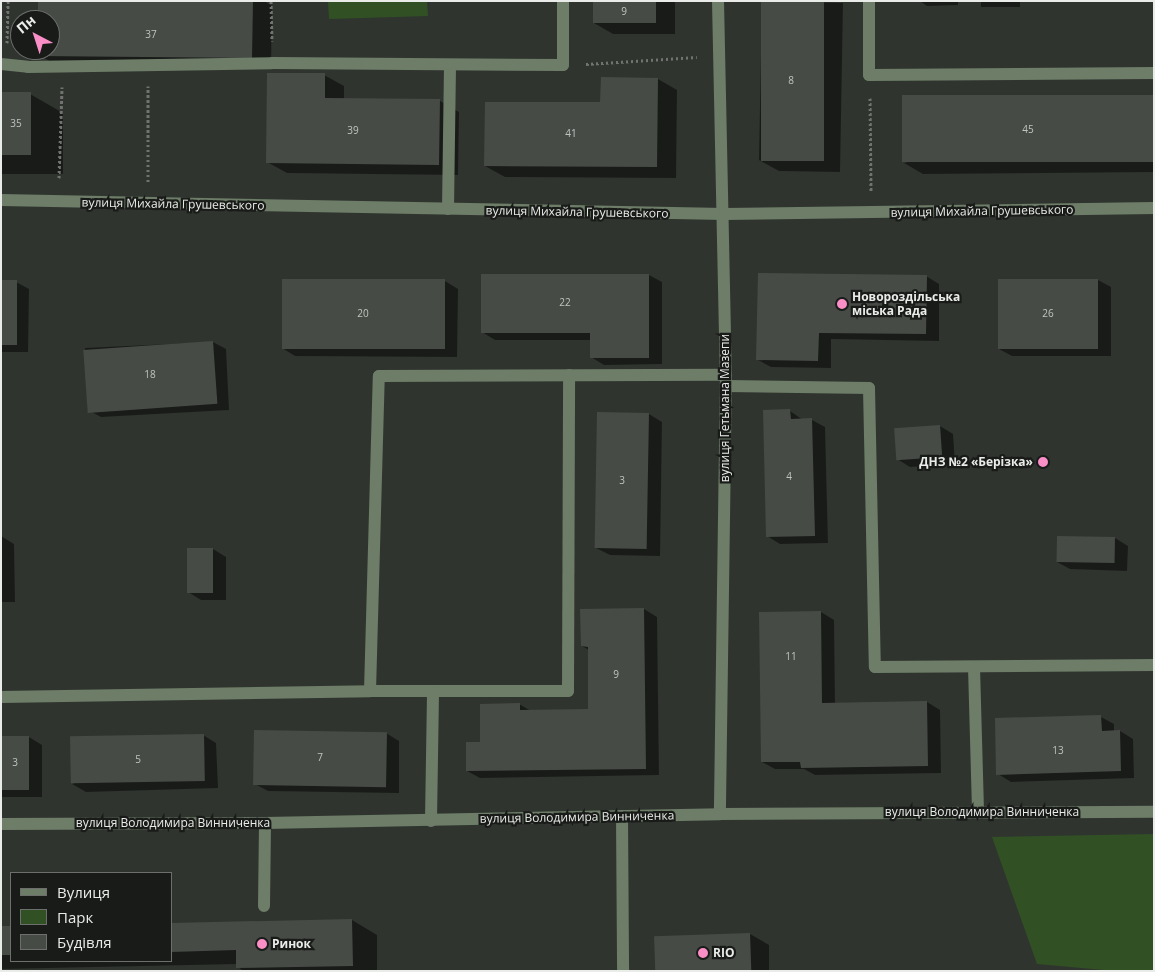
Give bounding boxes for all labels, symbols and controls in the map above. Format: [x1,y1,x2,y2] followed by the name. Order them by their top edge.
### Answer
[621,6,627,18] house number: 9
[10,10,60,60] north arrow
[12,10,39,38] text: Пн
[145,29,157,41] house number: 37
[788,75,794,87] house number: 8
[10,118,22,130] house number: 35
[1022,124,1034,136] house number: 45
[347,125,359,137] house number: 39
[565,128,577,140] house number: 41
[81,195,265,213] street label: вулиця Михайла Грушевського
[890,202,1074,220] street label: вулиця Михайла Грушевського
[485,203,669,221] street label: вулиця Михайла Грушевського
[852,290,960,318] place label: Новороздільська міська Рада
[559,297,571,309] house number: 22
[836,298,848,310] marker: Новороздільська міська Рада
[357,308,369,320] house number: 20
[1042,308,1054,320] house number: 26
[718,334,732,482] street label: вулиця Гетьмана Мазепи
[144,369,156,381] house number: 18
[919,455,1033,469] place label: ДНЗ №2 «Берізка»
[1037,456,1049,468] marker: ДНЗ №2 «Берізка»
[786,471,792,483] house number: 4
[619,475,625,487] house number: 3
[785,651,797,663] house number: 11
[613,669,619,681] house number: 9
[1052,745,1064,757] house number: 13
[317,752,323,764] house number: 7
[135,754,141,766] house number: 5
[12,757,18,769] house number: 3
[885,805,1079,819] street label: вулиця Володимира Винниченка
[480,808,674,826] street label: вулиця Володимира Винниченка
[76,816,270,830] street label: вулиця Володимира Винниченка
[10,872,172,962] legend
[57,882,110,902] text: Вулиця
[57,907,93,927] text: Парк
[57,932,112,952] text: Будівля
[272,937,311,951] place label: Ринок
[256,938,268,950] marker: Ринок
[713,946,734,960] place label: RIO
[697,947,709,959] marker: RIO

